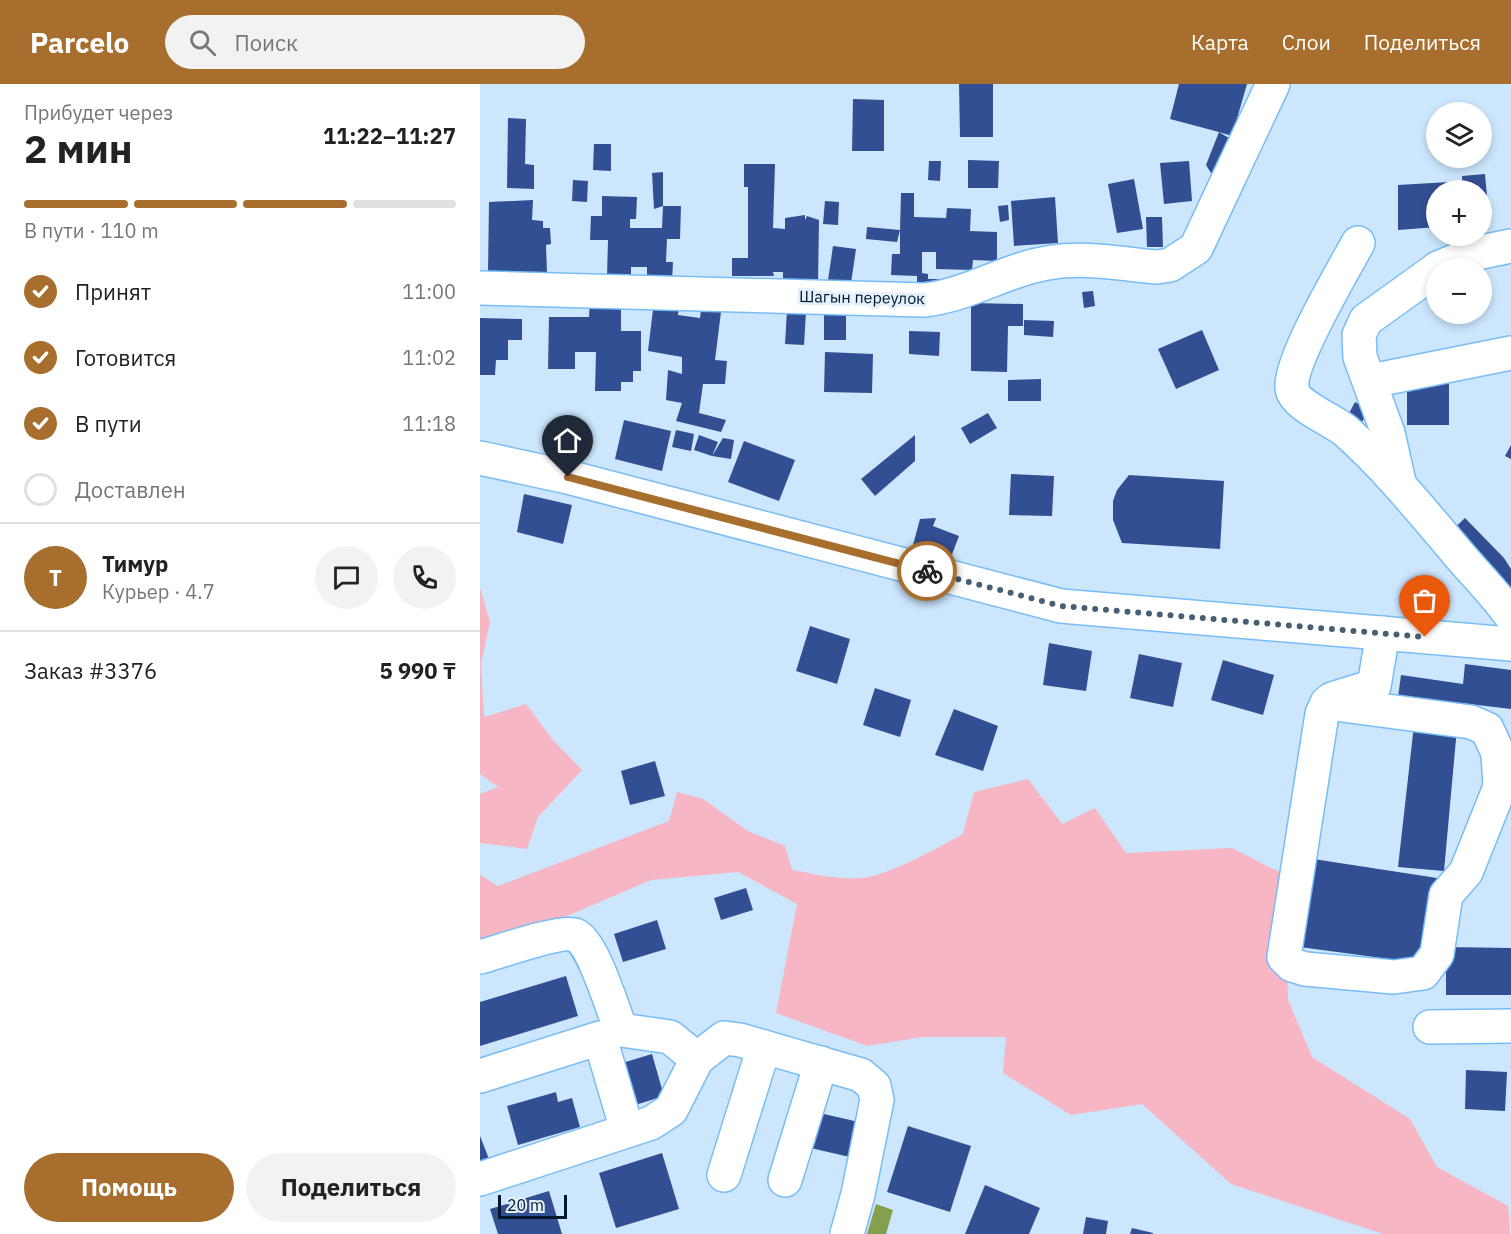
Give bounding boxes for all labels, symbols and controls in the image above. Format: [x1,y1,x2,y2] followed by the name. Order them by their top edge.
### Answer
[165,15,585,69] search box
[30,24,129,61] text: Parcelo
[186,26,219,59] icon: search
[234,28,298,57] text: Поиск
[1191,28,1249,56] text: Карта
[1282,28,1331,56] text: Слои
[1364,28,1481,56] text: Поделиться
[24,99,173,126] text: Прибудет через
[1426,102,1492,324] map controls
[1426,102,1492,168] button: layers
[323,121,456,150] text: 11:22–11:27
[24,123,133,174] text: 2 мин
[1426,180,1492,246] button: +
[24,217,159,244] text: В пути · 110 m
[1426,258,1492,324] button: −
[24,275,57,308] icon: check
[75,277,151,306] text: Принят
[402,278,456,305] text: 11:00
[799,286,925,308] street label: Шагын переулок
[24,341,57,374] icon: check
[75,343,176,372] text: Готовится
[402,344,456,371] text: 11:02
[24,407,57,440] icon: check
[75,409,142,438] text: В пути
[402,410,456,437] text: 11:18
[542,415,593,477] pin
[551,424,584,457] icon: home
[75,475,186,504] text: Доставлен
[897,541,957,601] courier
[315,546,378,609] button: chat
[393,546,456,609] button: phone
[102,549,168,578] text: Тимур
[911,555,944,588] icon: bike
[49,563,62,592] text: Т
[1399,575,1450,637] pin
[102,578,215,605] text: Курьер · 4.7
[1408,584,1441,617] icon: bag
[24,656,157,685] text: Заказ #3376
[380,656,456,685] text: 5 990 ₸
[24,1153,234,1222] button: Помощь
[246,1153,456,1222] button: Поделиться
[498,1192,567,1220] scale bar
[507,1195,544,1215] text: 20 m

